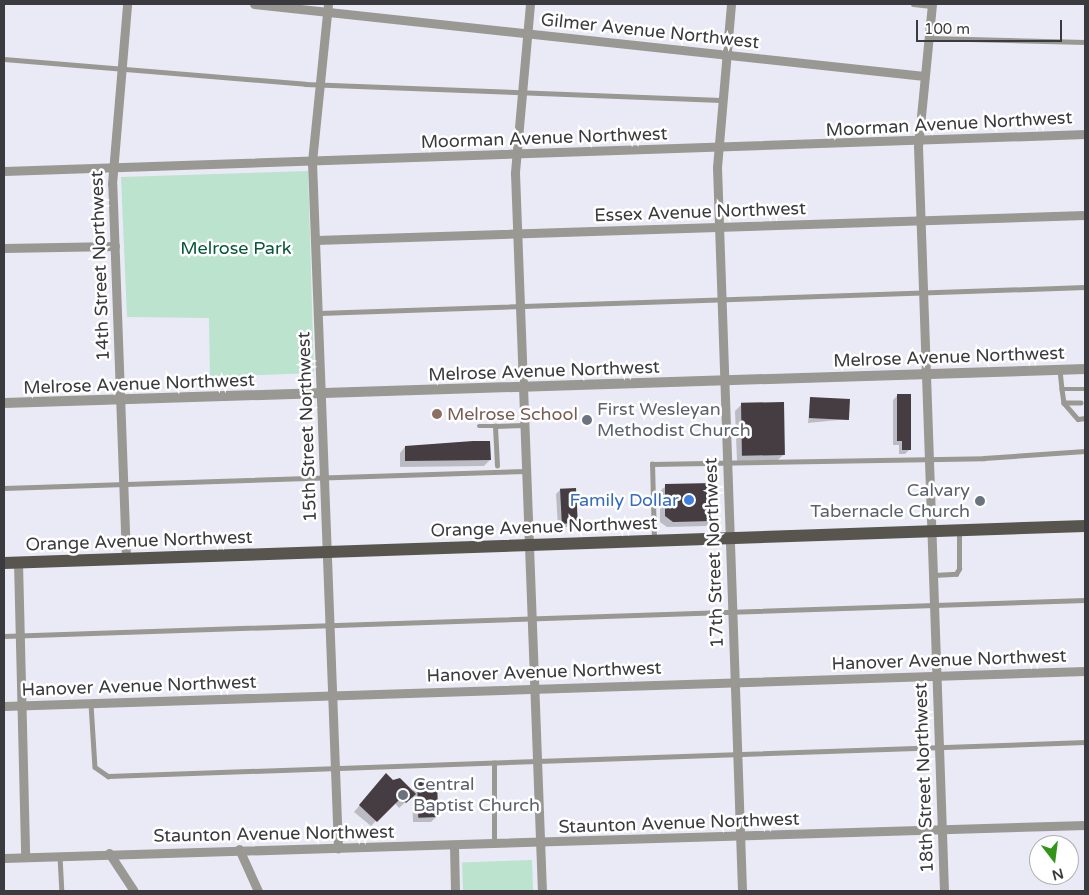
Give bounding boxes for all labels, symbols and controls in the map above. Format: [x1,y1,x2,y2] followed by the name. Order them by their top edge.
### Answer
[540,9,760,53] street label: Gilmer Avenue Northwest
[919,10,1065,42] scale bar
[924,20,970,38] text: 100 m
[825,107,1073,141] street label: Moorman Avenue Northwest
[420,123,668,153] street label: Moorman Avenue Northwest
[86,170,114,362] street label: 14th Street Northwest
[594,198,806,226] street label: Essex Avenue Northwest
[180,237,292,259] park label: Melrose Park
[293,331,321,523] street label: 15th Street Northwest
[833,342,1065,372] street label: Melrose Avenue Northwest
[428,356,660,386] street label: Melrose Avenue Northwest
[23,369,255,399] street label: Melrose Avenue Northwest
[597,399,751,442] place label: First Wesleyan Methodist Church
[447,403,578,425] place label: Melrose School
[431,408,443,420] marker: Melrose School
[581,414,593,426] marker: First Wesleyan Methodist Church
[700,457,728,649] street label: 17th Street Northwest
[810,480,970,522] place label: Calvary Tabernacle Church
[569,489,679,511] place label: Family Dollar
[683,494,695,506] marker: Family Dollar
[974,495,986,507] marker: Calvary Tabernacle Church
[430,512,658,542] street label: Orange Avenue Northwest
[25,526,253,556] street label: Orange Avenue Northwest
[831,645,1067,675] street label: Hanover Avenue Northwest
[426,657,662,687] street label: Hanover Avenue Northwest
[21,671,257,701] street label: Hanover Avenue Northwest
[910,682,938,874] street label: 18th Street Northwest
[413,774,540,816] place label: Central Baptist Church
[397,789,409,801] marker: Central Baptist Church
[558,808,800,838] street label: Staunton Avenue Northwest
[153,821,395,847] street label: Staunton Avenue Northwest
[1029,835,1079,885] north arrow
[1050,864,1065,884] text: N

